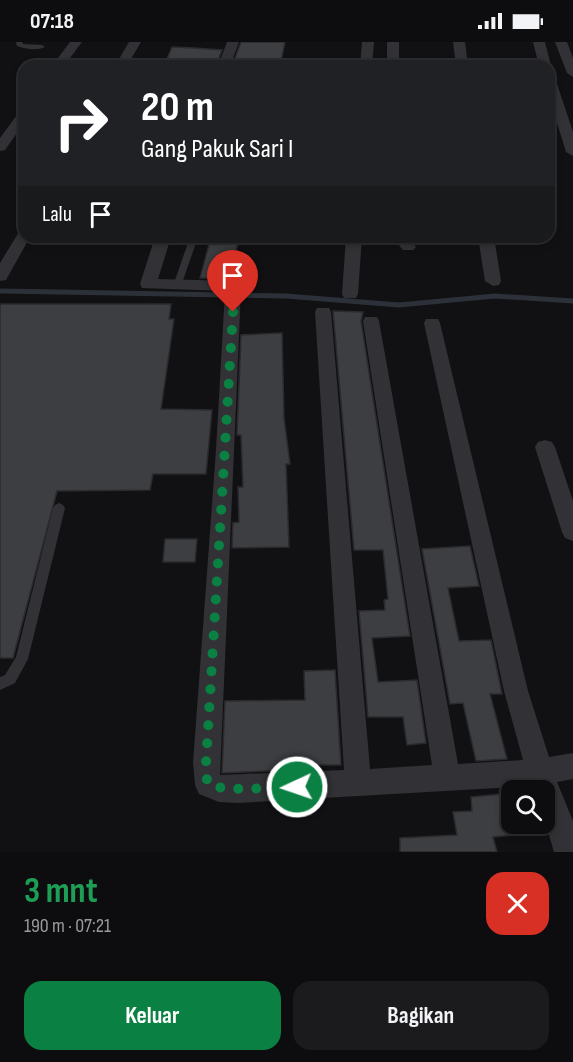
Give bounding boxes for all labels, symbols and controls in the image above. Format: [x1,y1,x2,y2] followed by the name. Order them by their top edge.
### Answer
[30,8,74,35] text: 07:18
[141,82,214,133] text: 20 m
[42,84,120,162] icon: right
[141,133,293,165] text: Gang Pakuk Sari I
[84,198,117,231] icon: arrive
[42,201,72,228] text: Lalu
[207,250,258,312] pin
[216,259,249,292] icon: arrive
[265,755,329,819] position arrow
[501,780,555,834] map controls
[501,780,555,834] button: search
[24,870,98,913] text: 3 mnt
[486,872,549,935] button: close
[24,914,111,938] text: 190 m · 07:21
[24,981,281,1050] button: Keluar
[293,981,549,1050] button: Bagikan

